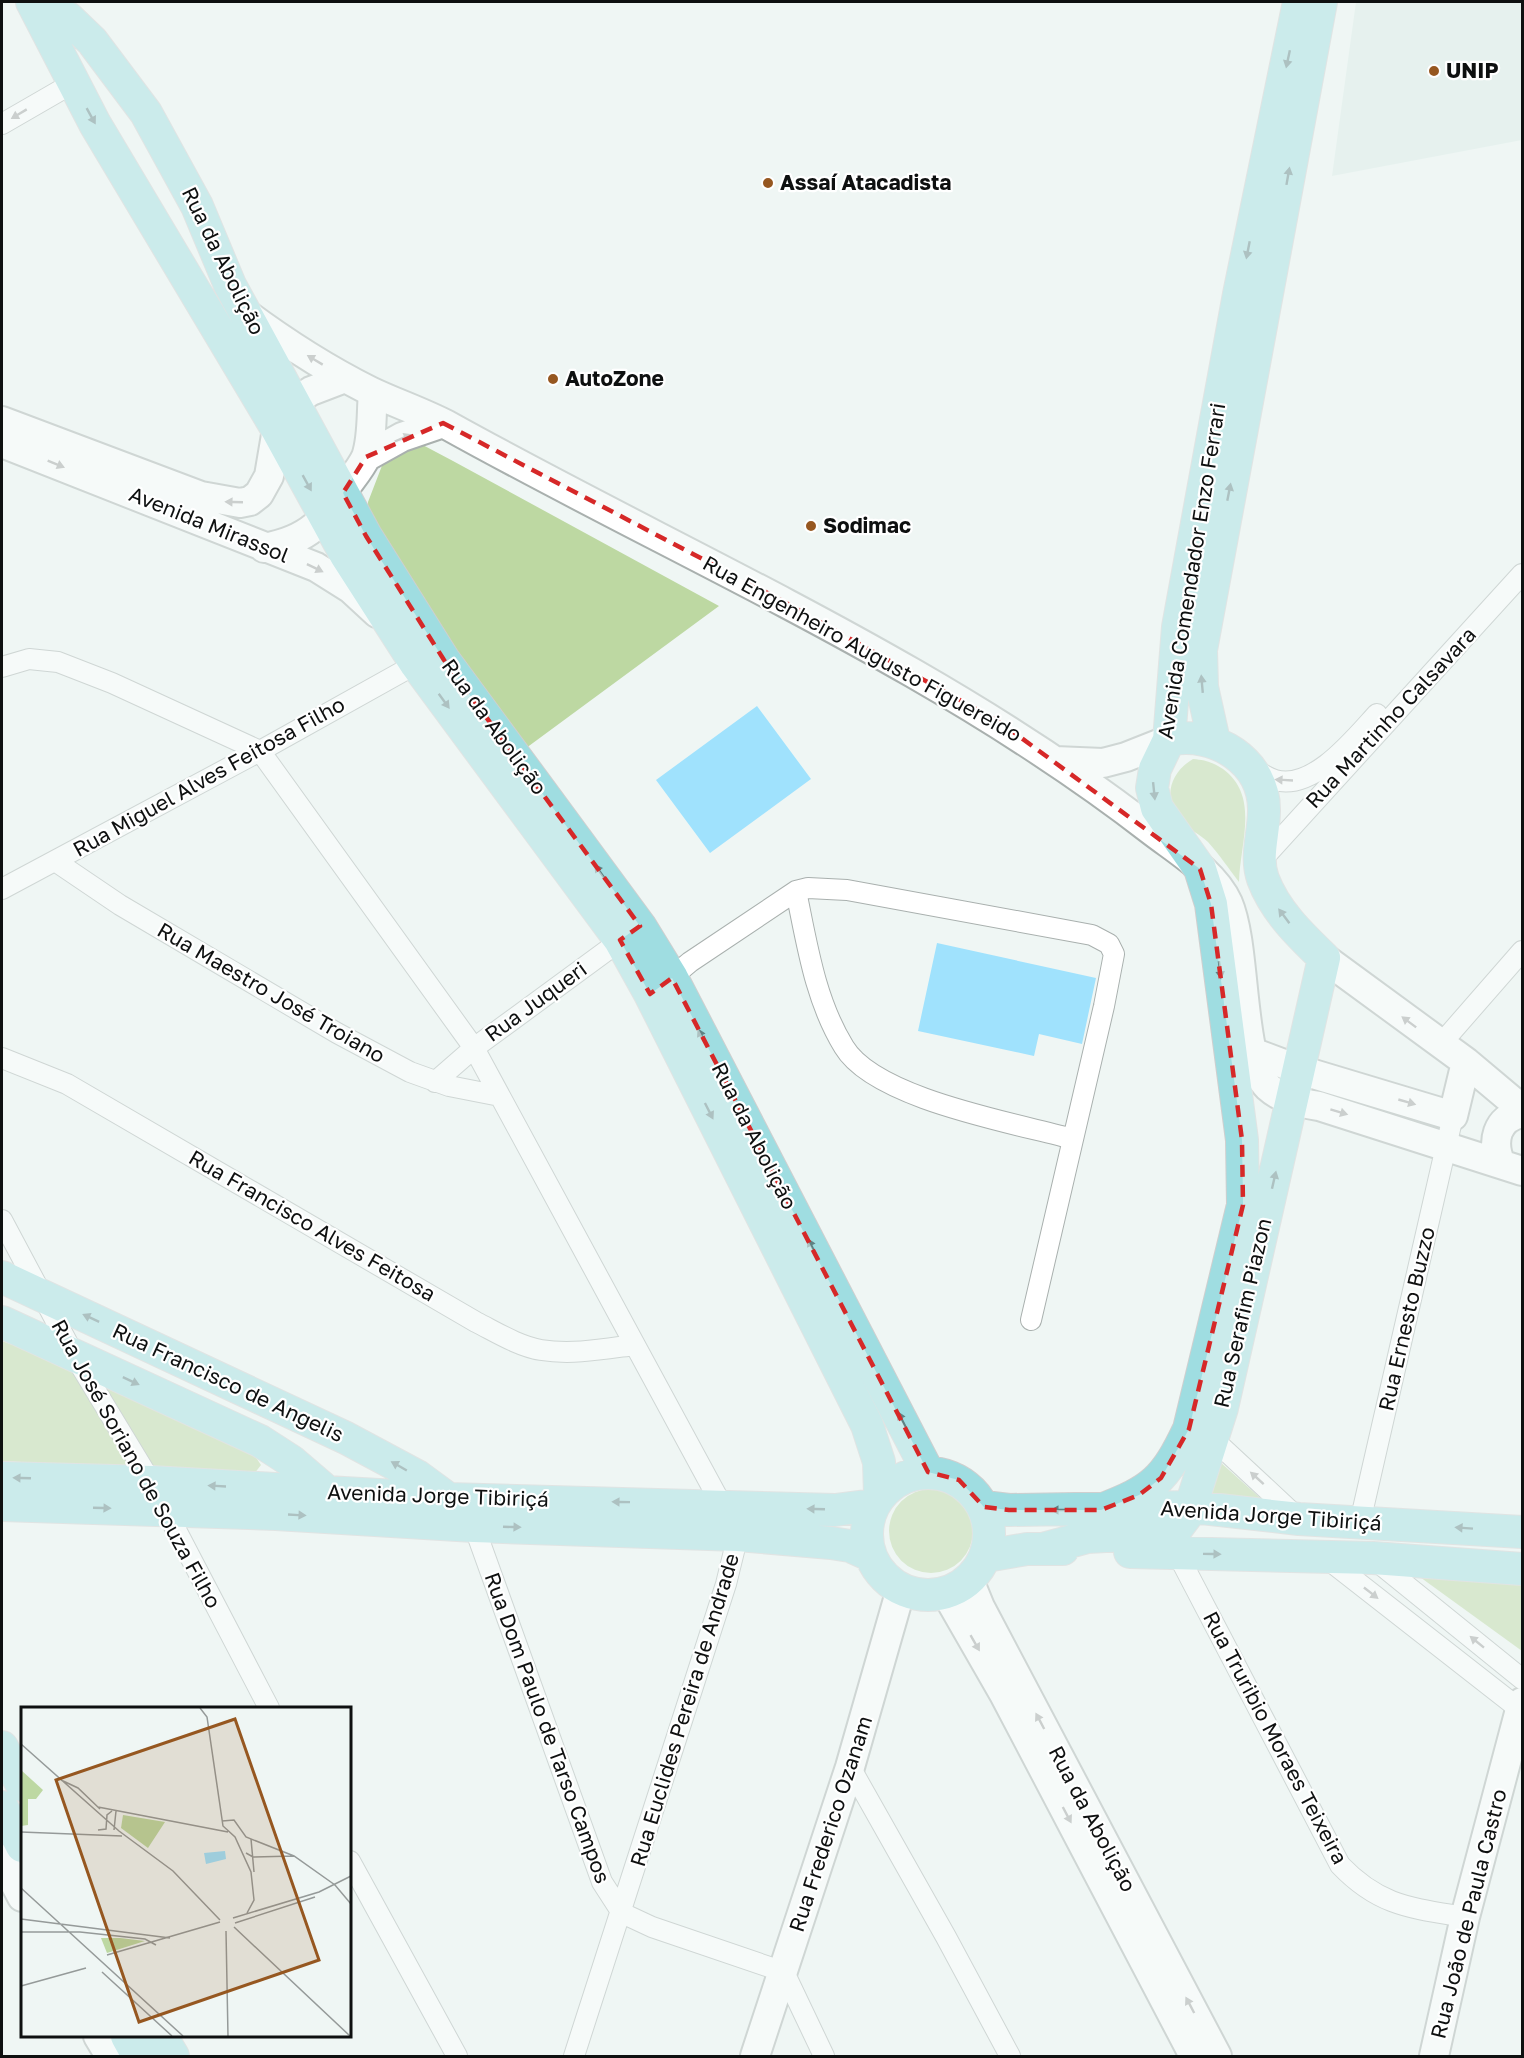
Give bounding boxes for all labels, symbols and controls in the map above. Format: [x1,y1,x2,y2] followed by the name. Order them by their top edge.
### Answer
[1282,50,1292,68] one-way arrow
[1446,57,1499,83] place label: UNIP
[1427,64,1441,78] marker: UNIP
[11,108,27,119] one-way arrow
[86,108,96,125] one-way arrow
[1284,166,1293,185] one-way arrow
[780,169,952,195] place label: Assaí Atacadista
[761,176,775,190] marker: Assaí Atacadista
[177,182,271,339] street label: Rua da Abolição
[1243,241,1252,260] one-way arrow
[307,355,323,366] one-way arrow
[565,365,664,391] place label: AutoZone
[546,372,560,386] marker: AutoZone
[1152,401,1230,741] street label: Avenida Comendador Enzo Ferrari
[395,433,412,442] one-way arrow
[47,460,65,470] one-way arrow
[302,475,312,492] one-way arrow
[126,480,293,568] street label: Avenida Mirassol
[1225,482,1234,501] one-way arrow
[225,497,244,506] one-way arrow
[823,512,911,538] place label: Sodimac
[804,519,818,533] marker: Sodimac
[699,549,1026,747] street label: Rua Engenheiro Augusto Figuereido
[306,562,324,572] one-way arrow
[1300,621,1481,813] street label: Rua Martinho Calsavara
[437,653,553,799] street label: Rua da Abolição
[1197,674,1207,693] one-way arrow
[68,690,349,862] street label: Rua Miguel Alves Feitosa Filho
[438,693,450,709] one-way arrow
[1275,776,1294,785] one-way arrow
[1149,782,1159,801] one-way arrow
[594,864,606,879] one-way arrow
[1278,908,1290,924] one-way arrow
[153,916,390,1068] street label: Rua Maestro José Troiano
[479,956,591,1047] street label: Rua Juqueri
[1215,960,1224,979] one-way arrow
[1402,1017,1417,1029] one-way arrow
[698,1028,707,1045] one-way arrow
[707,1058,803,1213] street label: Rua da Abolição
[1398,1098,1416,1107] one-way arrow
[704,1102,714,1119] one-way arrow
[1330,1108,1348,1117] one-way arrow
[185,1144,440,1306] street label: Rua Francisco Alves Feitosa
[1270,1170,1279,1189] one-way arrow
[1208,1215,1276,1410] street label: Rua Serafim Piazon
[1372,1224,1440,1413] street label: Rua Ernesto Buzzo
[807,1238,817,1255] one-way arrow
[83,1314,100,1323] one-way arrow
[46,1315,227,1612] street label: Rua José Soriano de Souza Filho
[109,1317,348,1447] street label: Rua Francisco de Angelis
[122,1377,139,1386] one-way arrow
[897,1411,907,1428] one-way arrow
[391,1461,408,1471] one-way arrow
[1250,1471,1265,1485] one-way arrow
[12,1474,31,1483] one-way arrow
[327,1478,549,1512] street label: Avenida Jorge Tibiriçá
[207,1481,226,1490] one-way arrow
[1160,1494,1383,1536] street label: Avenida Jorge Tibiriçá
[612,1498,631,1507] one-way arrow
[92,1503,111,1513] one-way arrow
[807,1505,826,1514] one-way arrow
[1051,1505,1070,1515] one-way arrow
[287,1511,306,1520] one-way arrow
[503,1522,522,1532] one-way arrow
[1455,1524,1474,1533] one-way arrow
[624,1550,744,1870] street label: Rua Euclides Pereira de Andrade
[1202,1550,1221,1559] one-way arrow
[479,1569,616,1887] street label: Rua Dom Paulo de Tarso Campos
[1363,1586,1379,1599] one-way arrow
[1198,1607,1354,1868] street label: Rua Truribio Moraes Teixeira
[970,1635,980,1652] one-way arrow
[1469,1635,1485,1648] one-way arrow
[21,1707,351,2037] inset map
[783,1712,877,1935] street label: Rua Frederico Ozanam
[1035,1712,1045,1729] one-way arrow
[1043,1741,1142,1896] street label: Rua da Abolição
[1424,1786,1512,2041] street label: Rua João de Paula Castro
[1062,1807,1072,1824] one-way arrow
[1185,1996,1195,2013] one-way arrow

